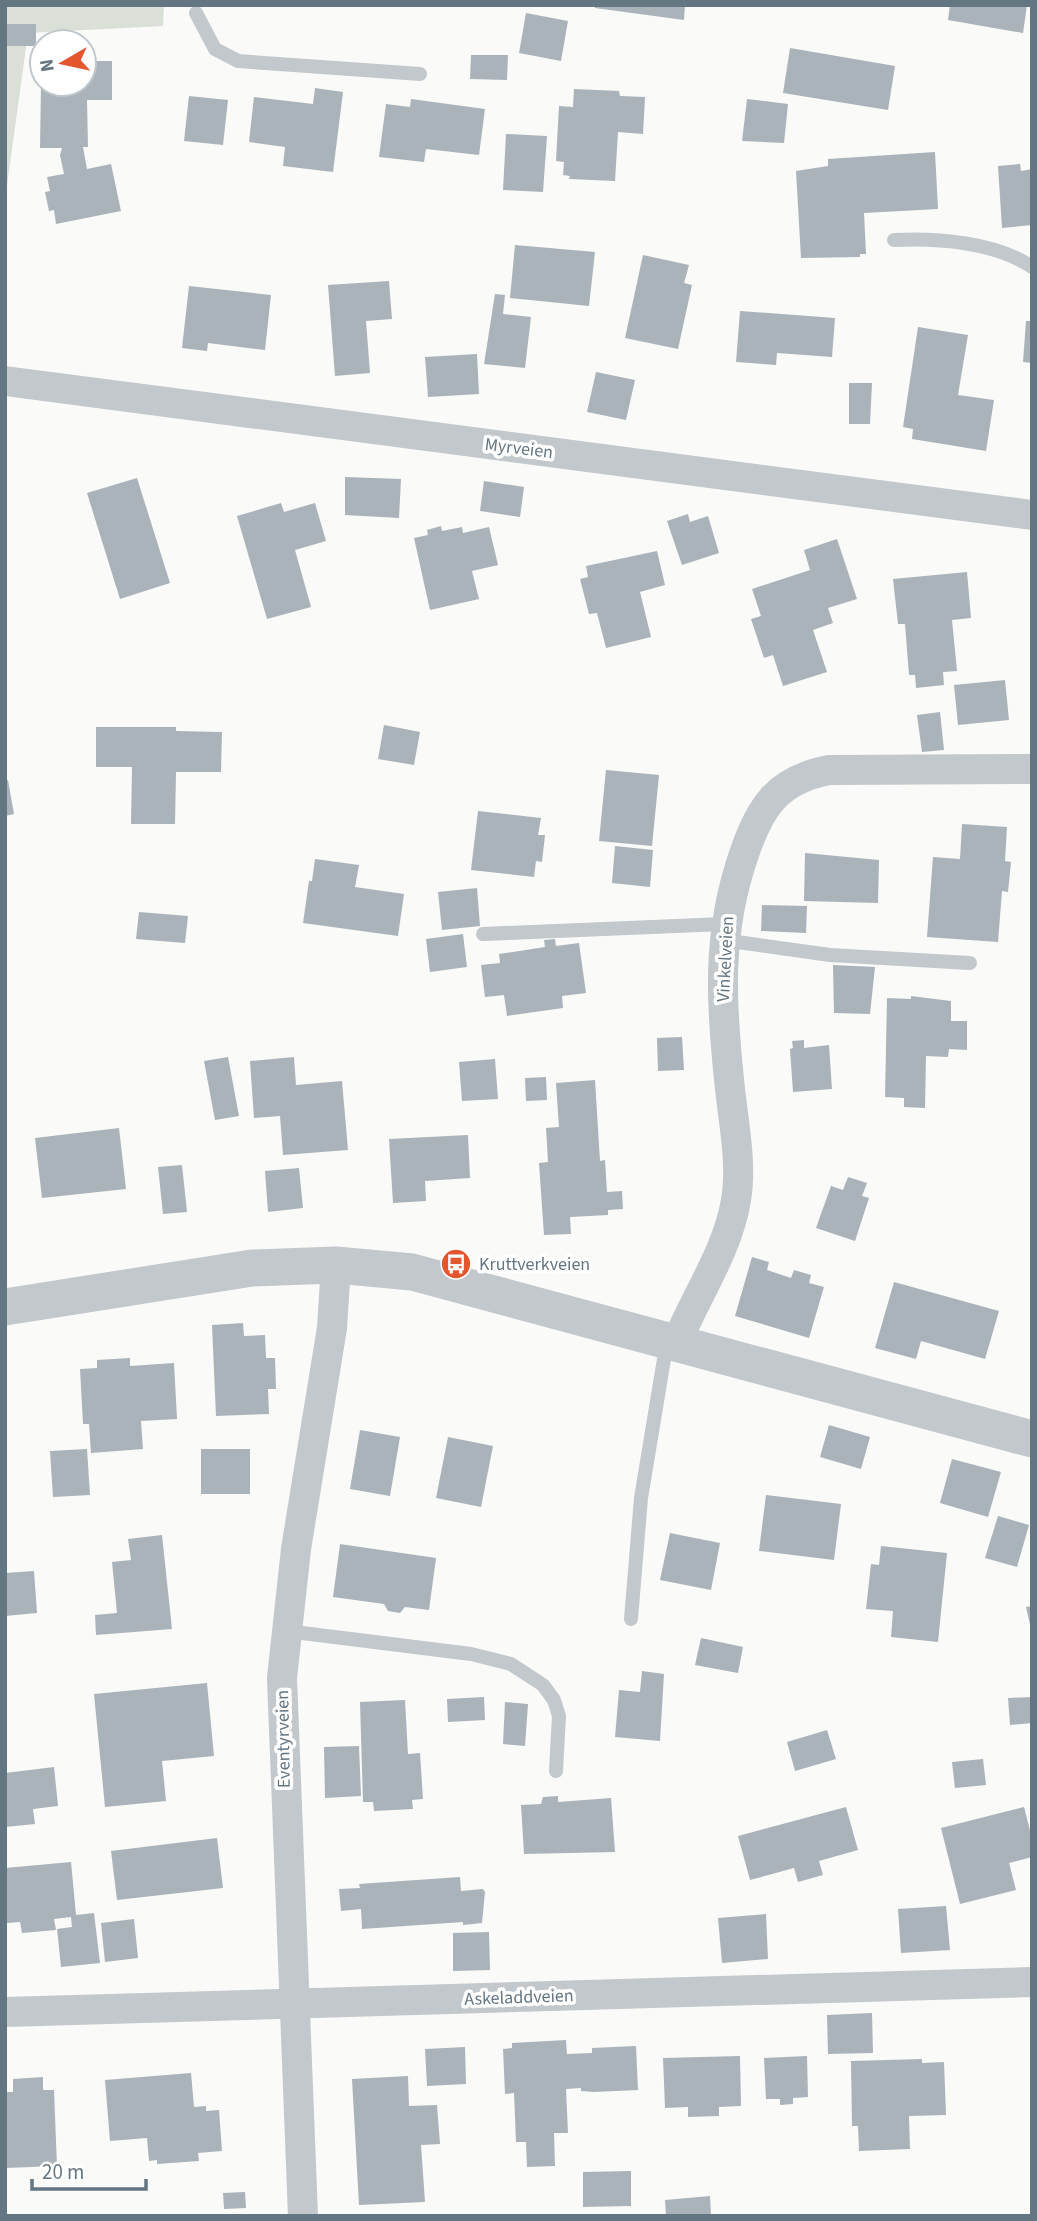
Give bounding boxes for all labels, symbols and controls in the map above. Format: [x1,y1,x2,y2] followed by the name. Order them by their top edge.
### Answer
[28,28,98,98] north arrow
[33,57,62,74] text: N
[483,432,555,465] street label: Myrveien
[711,915,740,1003] street label: Vinkelveien
[439,1247,473,1281] bus stop icon: Kruttverkveien
[479,1252,590,1277] place label: Kruttverkveien
[270,1690,297,1788] street label: Eventyrveien
[464,1983,574,2012] street label: Askeladdveien
[32,2148,145,2192] scale bar
[42,2157,84,2187] text: 20 m

